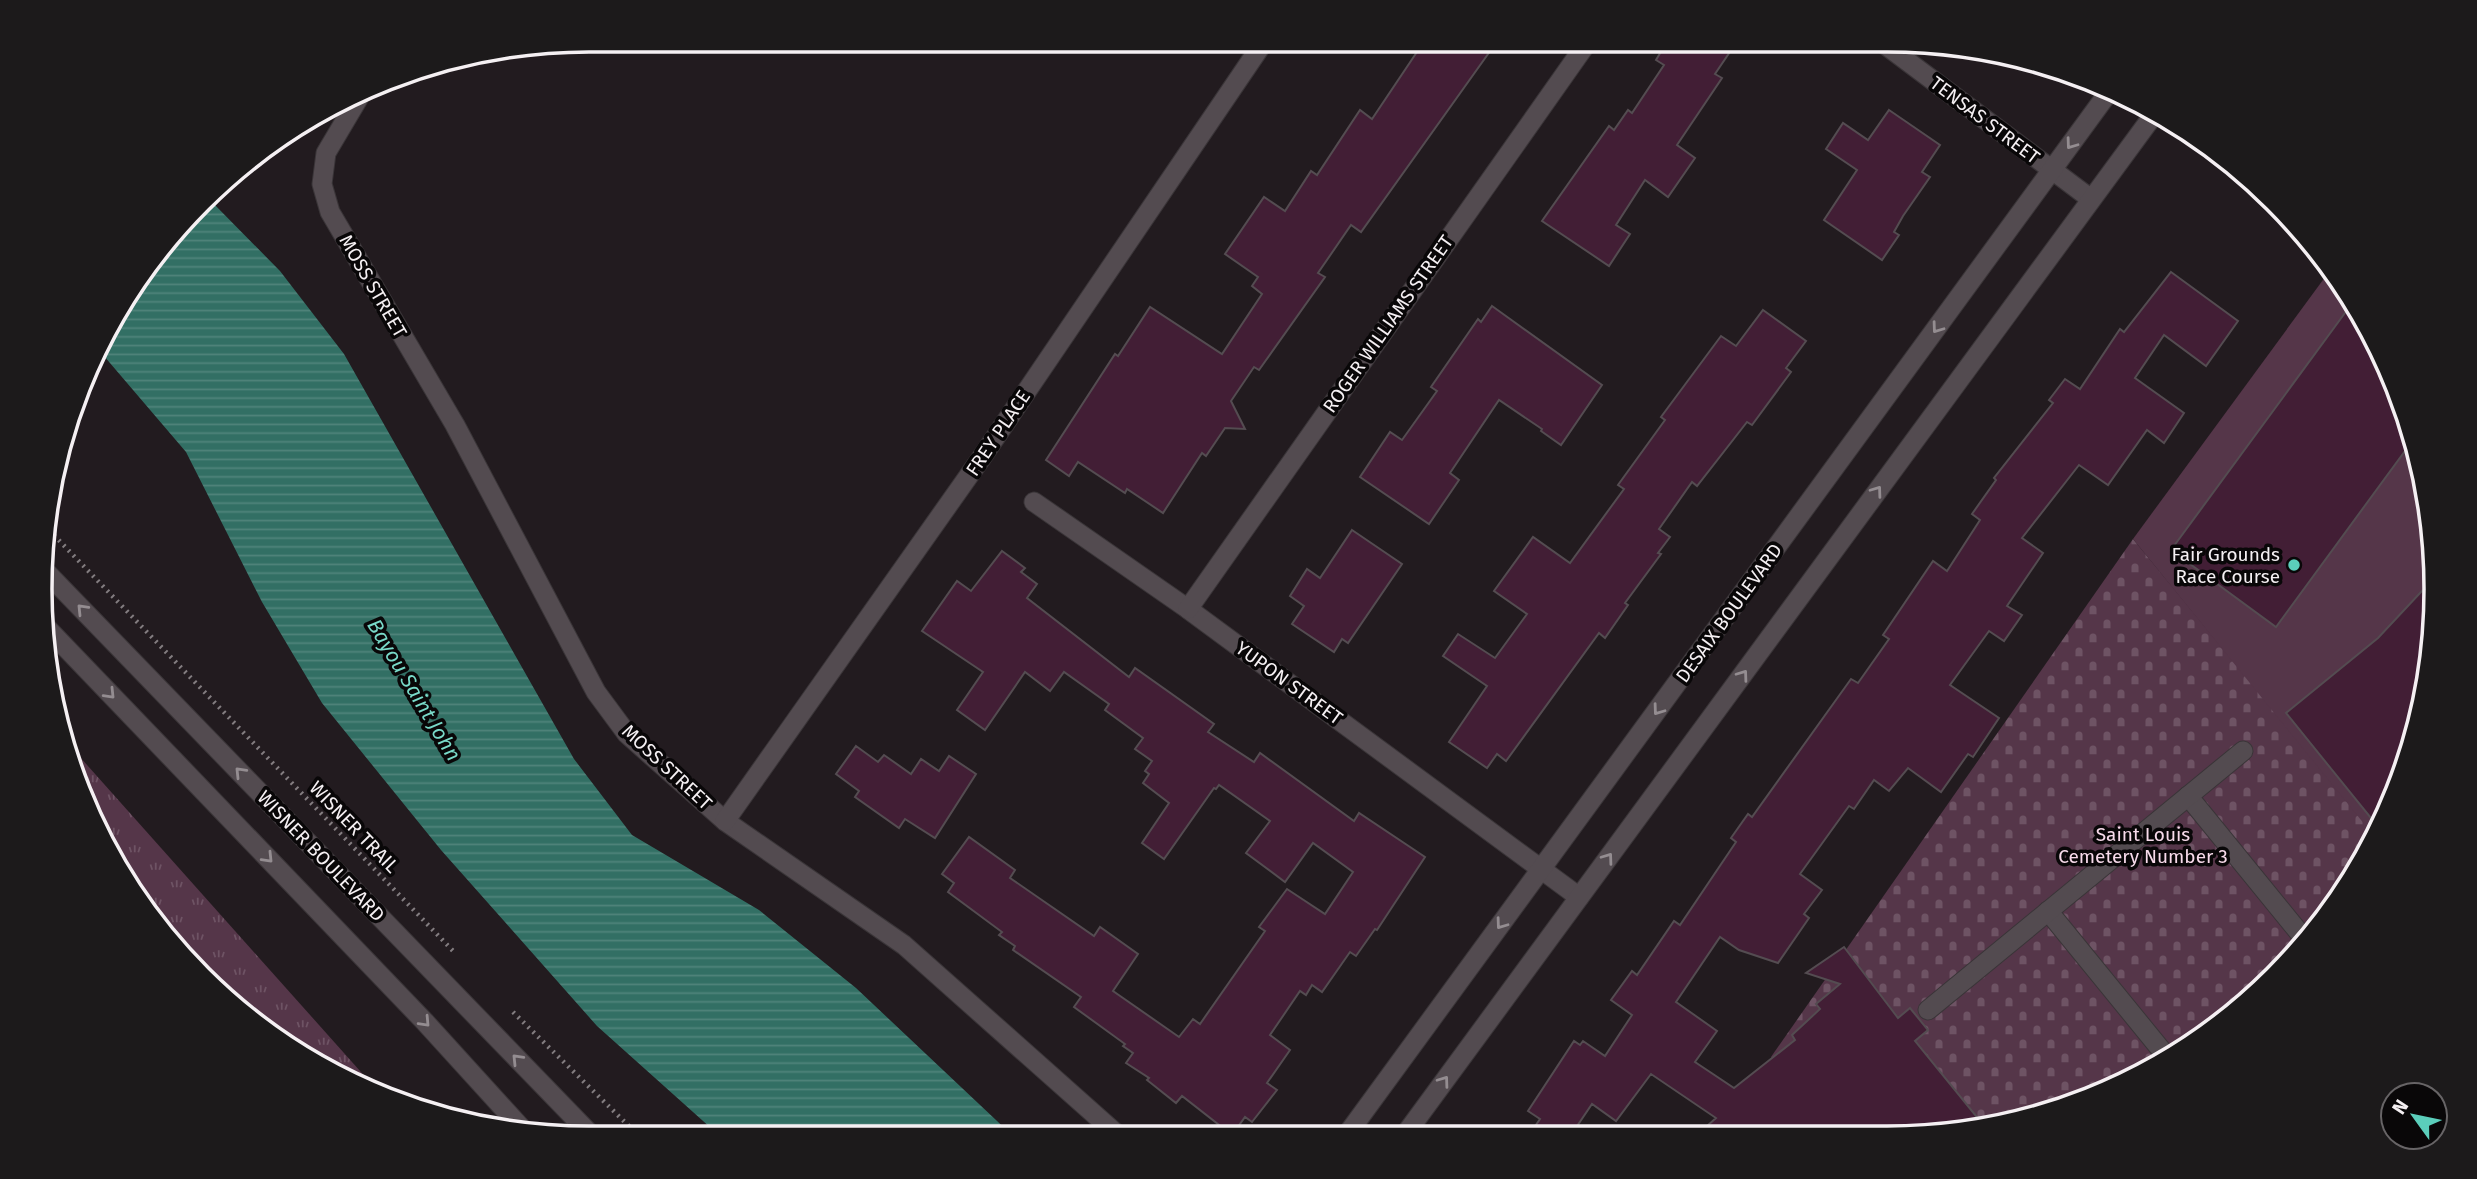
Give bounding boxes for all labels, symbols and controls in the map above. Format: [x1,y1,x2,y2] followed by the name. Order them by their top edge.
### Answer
[1926,71,2044,169] street label: TENSAS STREET
[2066,136,2079,149] one-way arrow
[334,231,412,342] street label: MOSS STREET
[1318,231,1458,417] street label: ROGER WILLIAMS STREET
[1932,320,1945,333] one-way arrow
[961,386,1035,480] street label: FREY PLACE
[1869,487,1882,499] one-way arrow
[1671,539,1787,687] street label: DESAIX BOULEVARD
[2171,543,2280,588] place label: Fair Grounds Race Course
[2286,557,2302,573] marker: Fair Grounds Race Course
[77,604,90,617] one-way arrow
[361,614,467,766] water label: Bayou Saint John
[1231,636,1347,730] street label: YUPON STREET
[1735,670,1747,683] one-way arrow
[102,686,115,699] one-way arrow
[1654,702,1666,714] one-way arrow
[617,719,717,815] street label: MOSS STREET
[235,767,248,780] one-way arrow
[305,776,404,878] street label: WISNER TRAIL
[253,786,389,926] street label: WISNER BOULEVARD
[2058,823,2228,868] park label: Saint Louis Cemetery Number 3
[259,850,272,863] one-way arrow
[1600,853,1612,866] one-way arrow
[1497,916,1509,929] one-way arrow
[417,1014,430,1027] one-way arrow
[513,1054,526,1067] one-way arrow
[1436,1076,1449,1089] one-way arrow
[2379,1081,2449,1151] north arrow
[2387,1095,2413,1119] text: N

